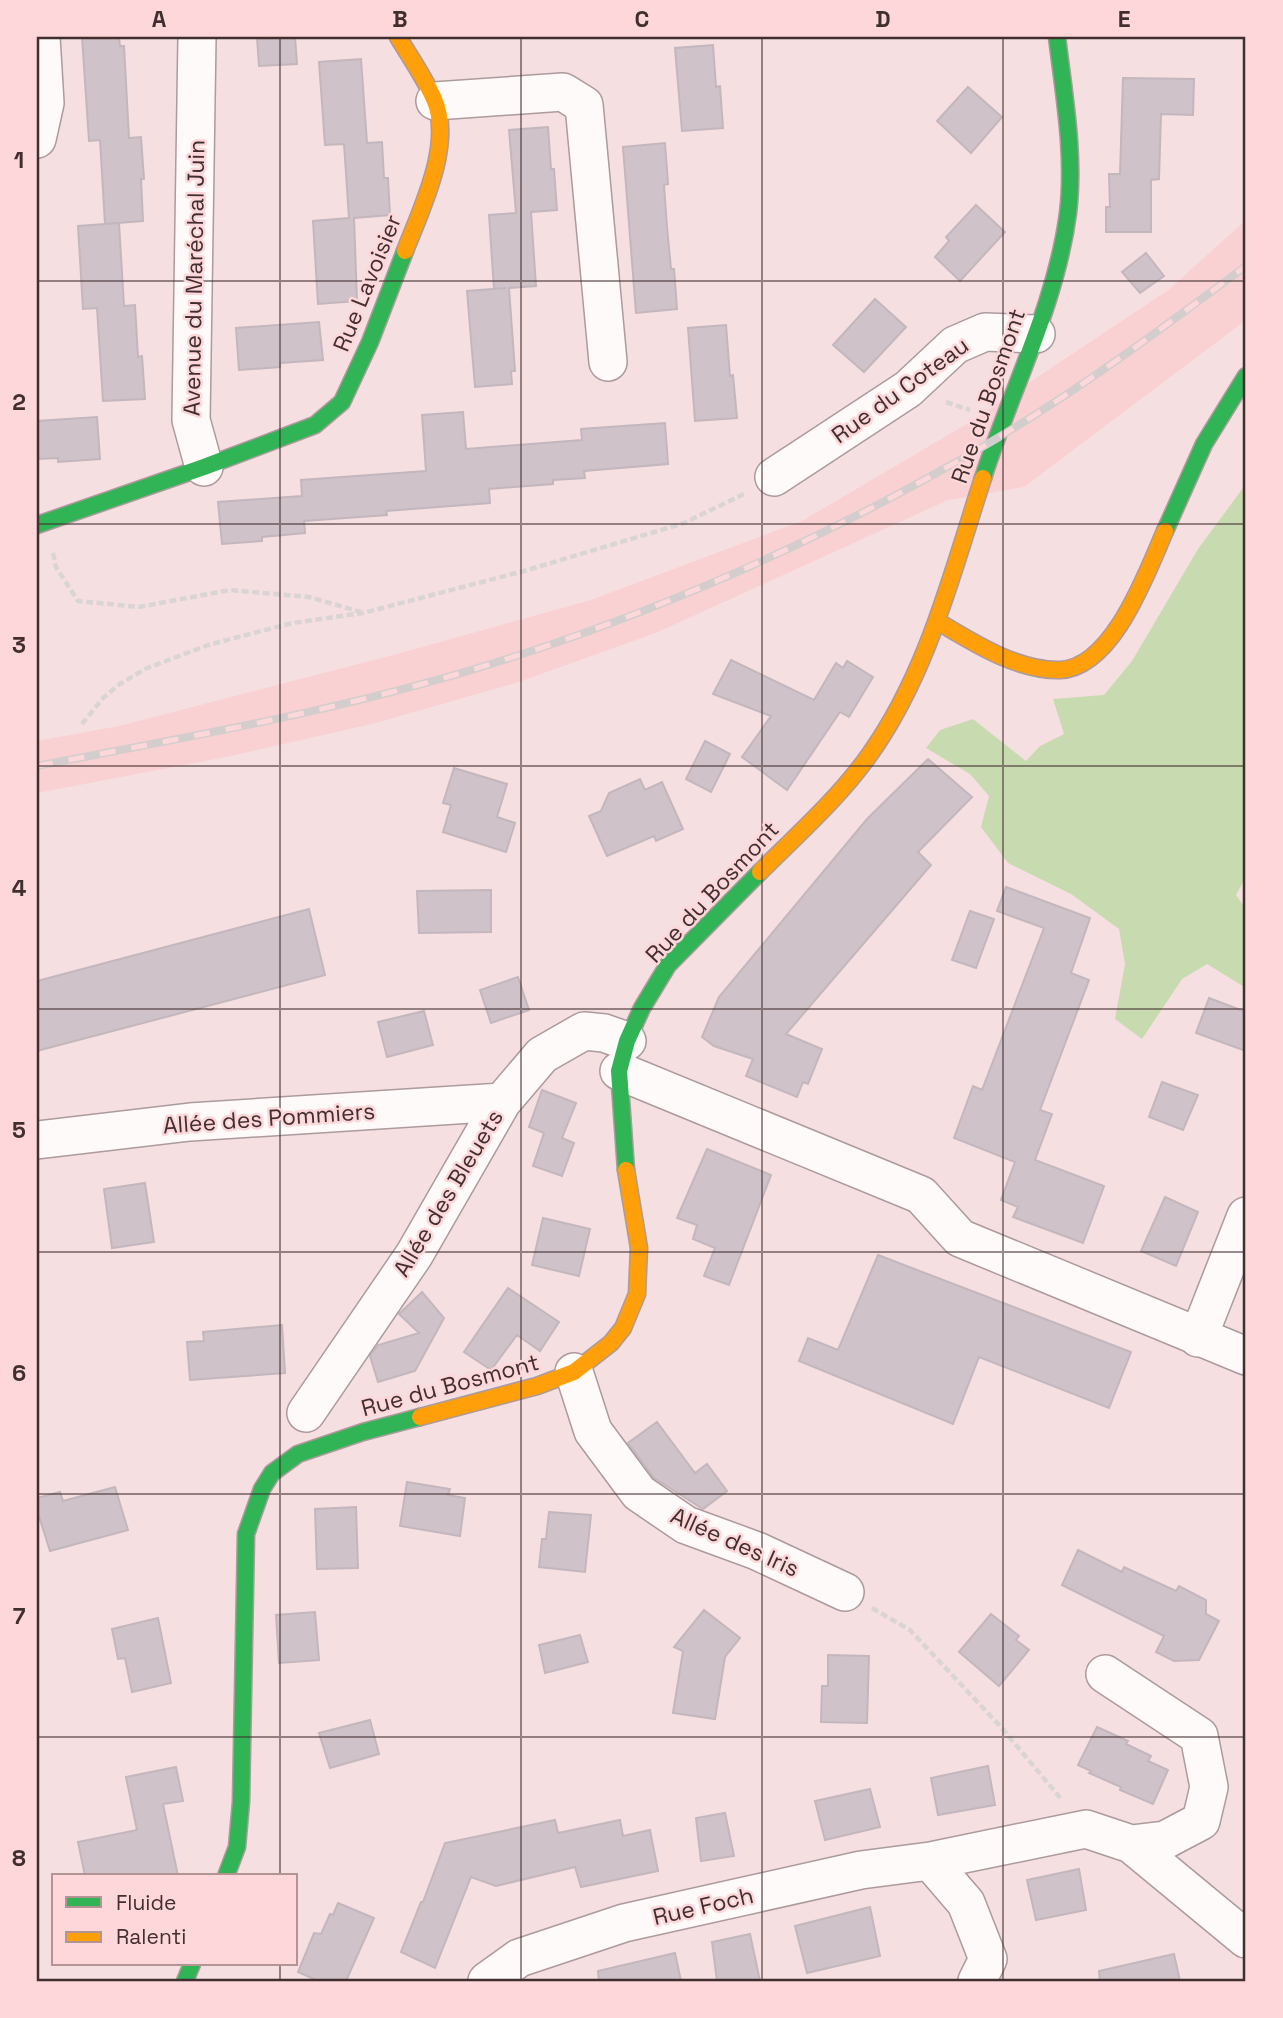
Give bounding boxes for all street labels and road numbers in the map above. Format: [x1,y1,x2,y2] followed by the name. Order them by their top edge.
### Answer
[177,140,211,416] street label: Avenue du Maréchal Juin
[326,210,408,356] street label: Rue Lavoisier
[944,305,1032,487] street label: Rue du Bosmont
[826,330,974,450] street label: Rue du Coteau
[639,815,785,969] street label: Rue du Bosmont
[162,1096,376,1140] street label: Allée des Pommiers
[386,1104,510,1282] street label: Allée des Bleuets
[358,1347,542,1423] street label: Rue du Bosmont
[666,1500,804,1584] street label: Allée des Iris
[650,1880,756,1932] street label: Rue Foch

